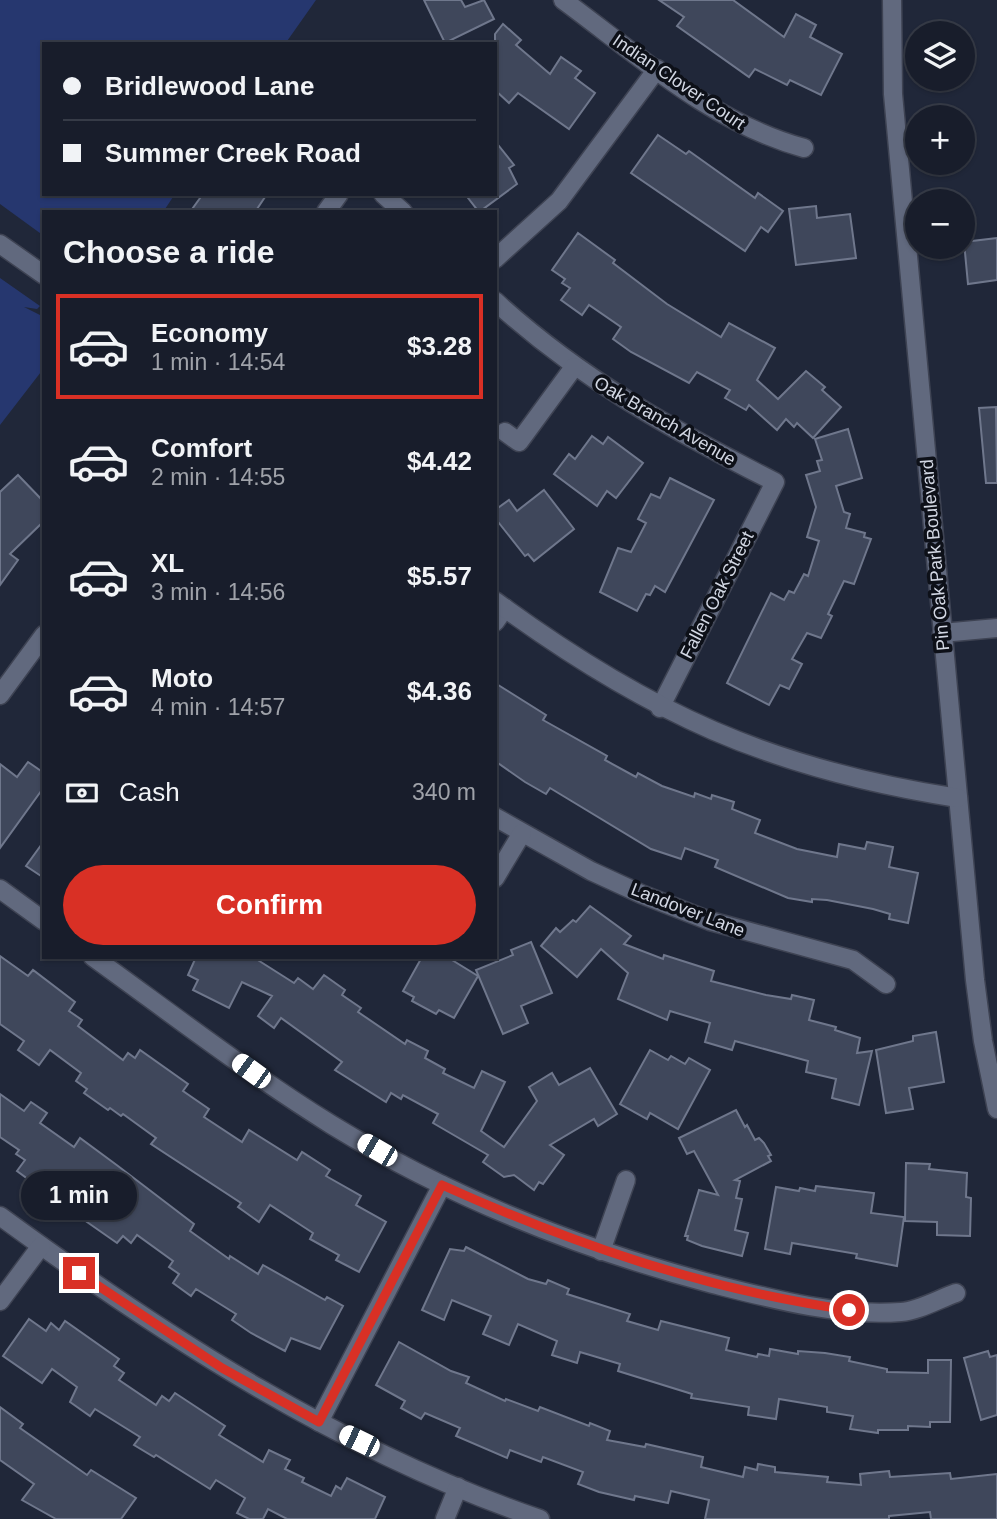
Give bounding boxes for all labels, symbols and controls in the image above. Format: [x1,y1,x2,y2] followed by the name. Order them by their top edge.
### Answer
[905,21,975,259] map controls
[905,21,975,91] button: layers
[609,30,749,134] street label: Indian Clover Court
[105,71,314,101] text: Bridlewood Lane
[905,105,975,175] button: +
[105,138,361,168] text: Summer Creek Road
[905,189,975,259] button: −
[63,234,275,270] text: Choose a ride
[67,315,130,378] icon: car
[151,318,268,348] text: Economy
[407,331,472,361] text: $3.28
[151,349,285,375] text: 1 min · 14:54
[591,372,739,470] street label: Oak Branch Avenue
[67,430,130,493] icon: car
[151,433,252,463] text: Comfort
[407,446,472,476] text: $4.42
[917,458,953,652] street label: Pin Oak Park Boulevard
[151,464,285,490] text: 2 min · 14:55
[676,528,758,662] street label: Fallen Oak Street
[67,545,130,608] icon: car
[151,548,184,578] text: XL
[407,561,472,591] text: $5.57
[151,579,285,605] text: 3 min · 14:56
[67,660,130,723] icon: car
[151,663,213,693] text: Moto
[407,676,472,706] text: $4.36
[151,694,285,720] text: 4 min · 14:57
[63,774,101,812] icon: cash
[119,777,180,807] text: Cash
[412,779,476,805] text: 340 m
[63,865,476,945] button: Confirm
[628,879,748,941] street label: Landover Lane
[228,1050,275,1092] car
[354,1130,401,1170] car
[21,1172,137,1220] callout: 1 min
[49,1182,109,1208] text: 1 min
[63,1257,95,1289] route end
[833,1294,865,1326] route start
[336,1422,383,1460] car

